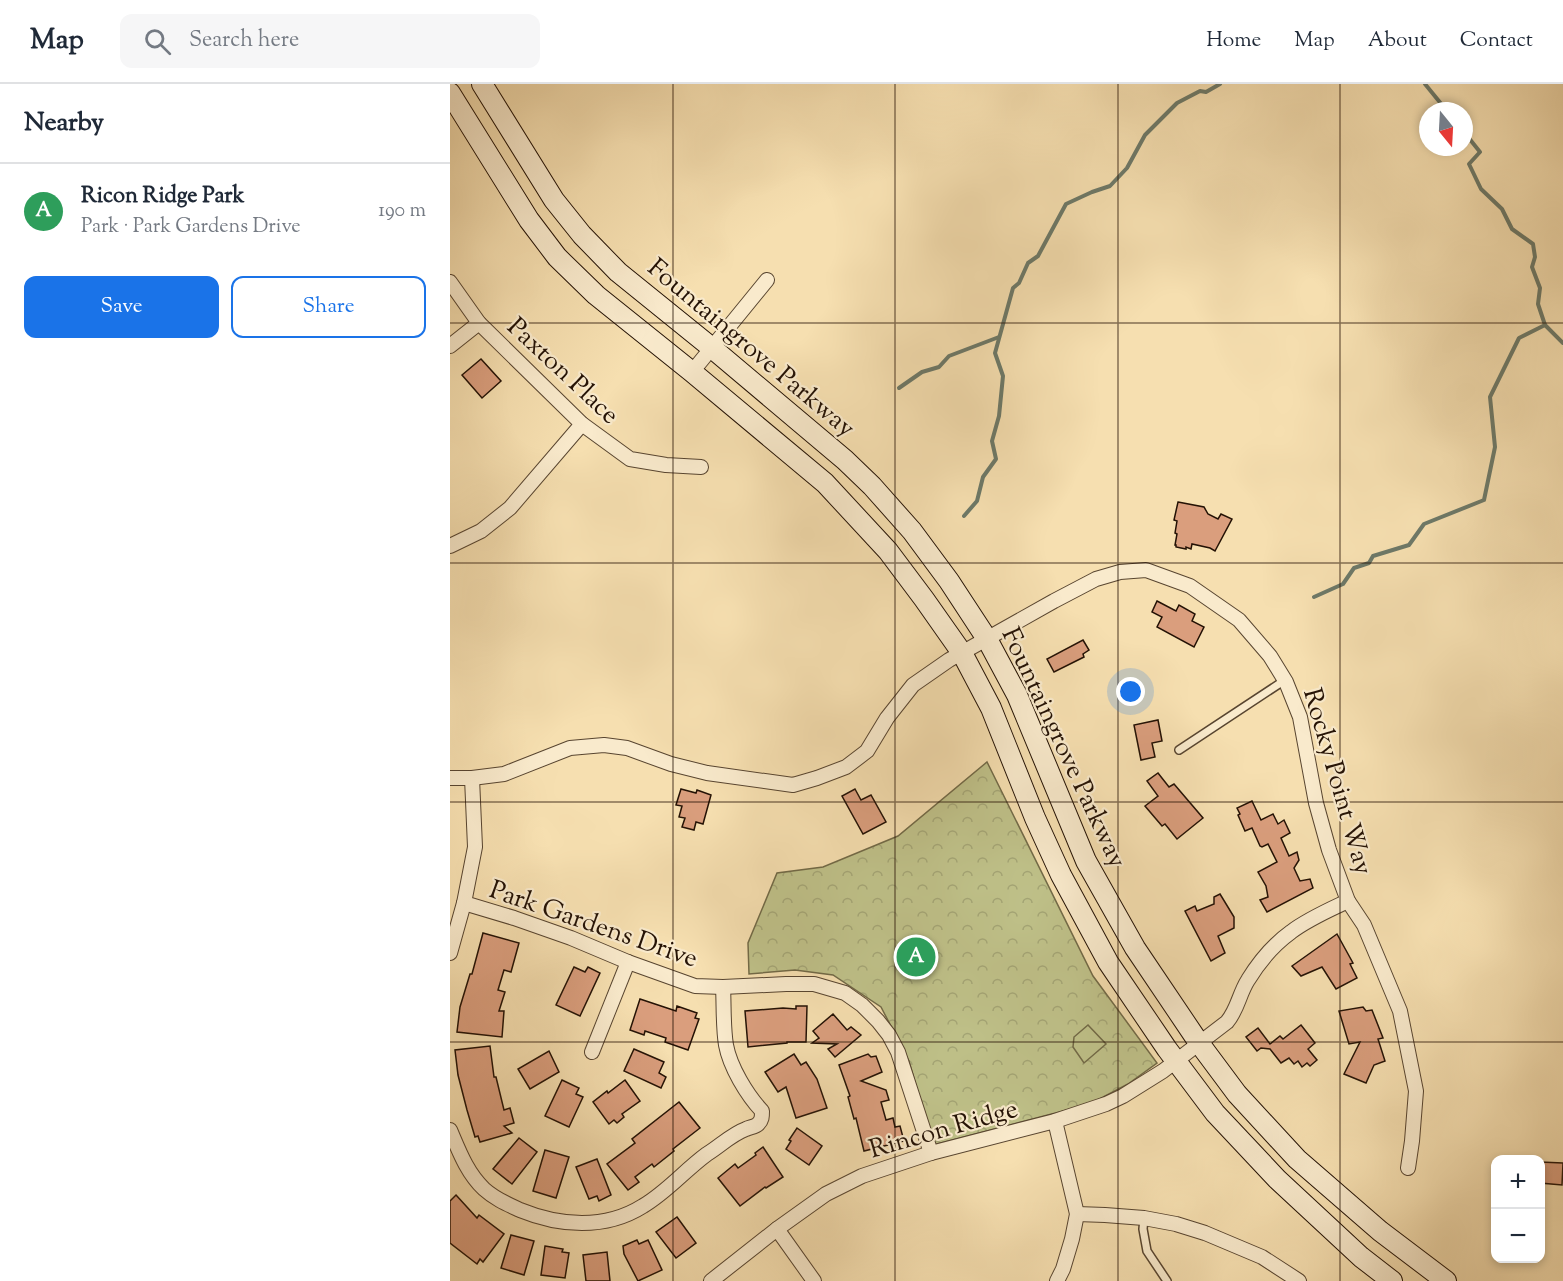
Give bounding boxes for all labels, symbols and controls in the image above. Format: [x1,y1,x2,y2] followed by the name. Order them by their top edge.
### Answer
[120,14,540,68] search box
[30,21,84,61] text: Map
[141,25,174,58] icon: search
[189,25,299,57] text: Search here
[1206,26,1261,56] text: Home
[1294,26,1335,56] text: Map
[1368,26,1427,56] text: About
[1460,26,1533,56] text: Contact
[1419,102,1473,156] north arrow
[24,105,104,142] text: Nearby
[81,181,244,213] text: Ricon Ridge Park
[35,197,52,226] text: A
[378,197,426,226] text: 190 m
[81,213,301,242] text: Park · Park Gardens Drive
[638,251,862,447] street label: Fountaingrove Parkway
[24,276,219,338] button: Save
[231,276,426,338] button: Share
[498,310,627,434] street label: Paxton Place
[991,622,1135,874] street label: Fountaingrove Parkway
[1116,677,1145,706] your location
[1292,684,1381,879] street label: Rocky Point Way
[484,872,702,978] street label: Park Gardens Drive
[896,934,936,980] pin: A
[865,1092,1022,1169] street label: Rincon Ridge
[1491,1155,1545,1263] map controls
[1491,1155,1545,1209] button: +
[1491,1209,1545,1263] button: −

